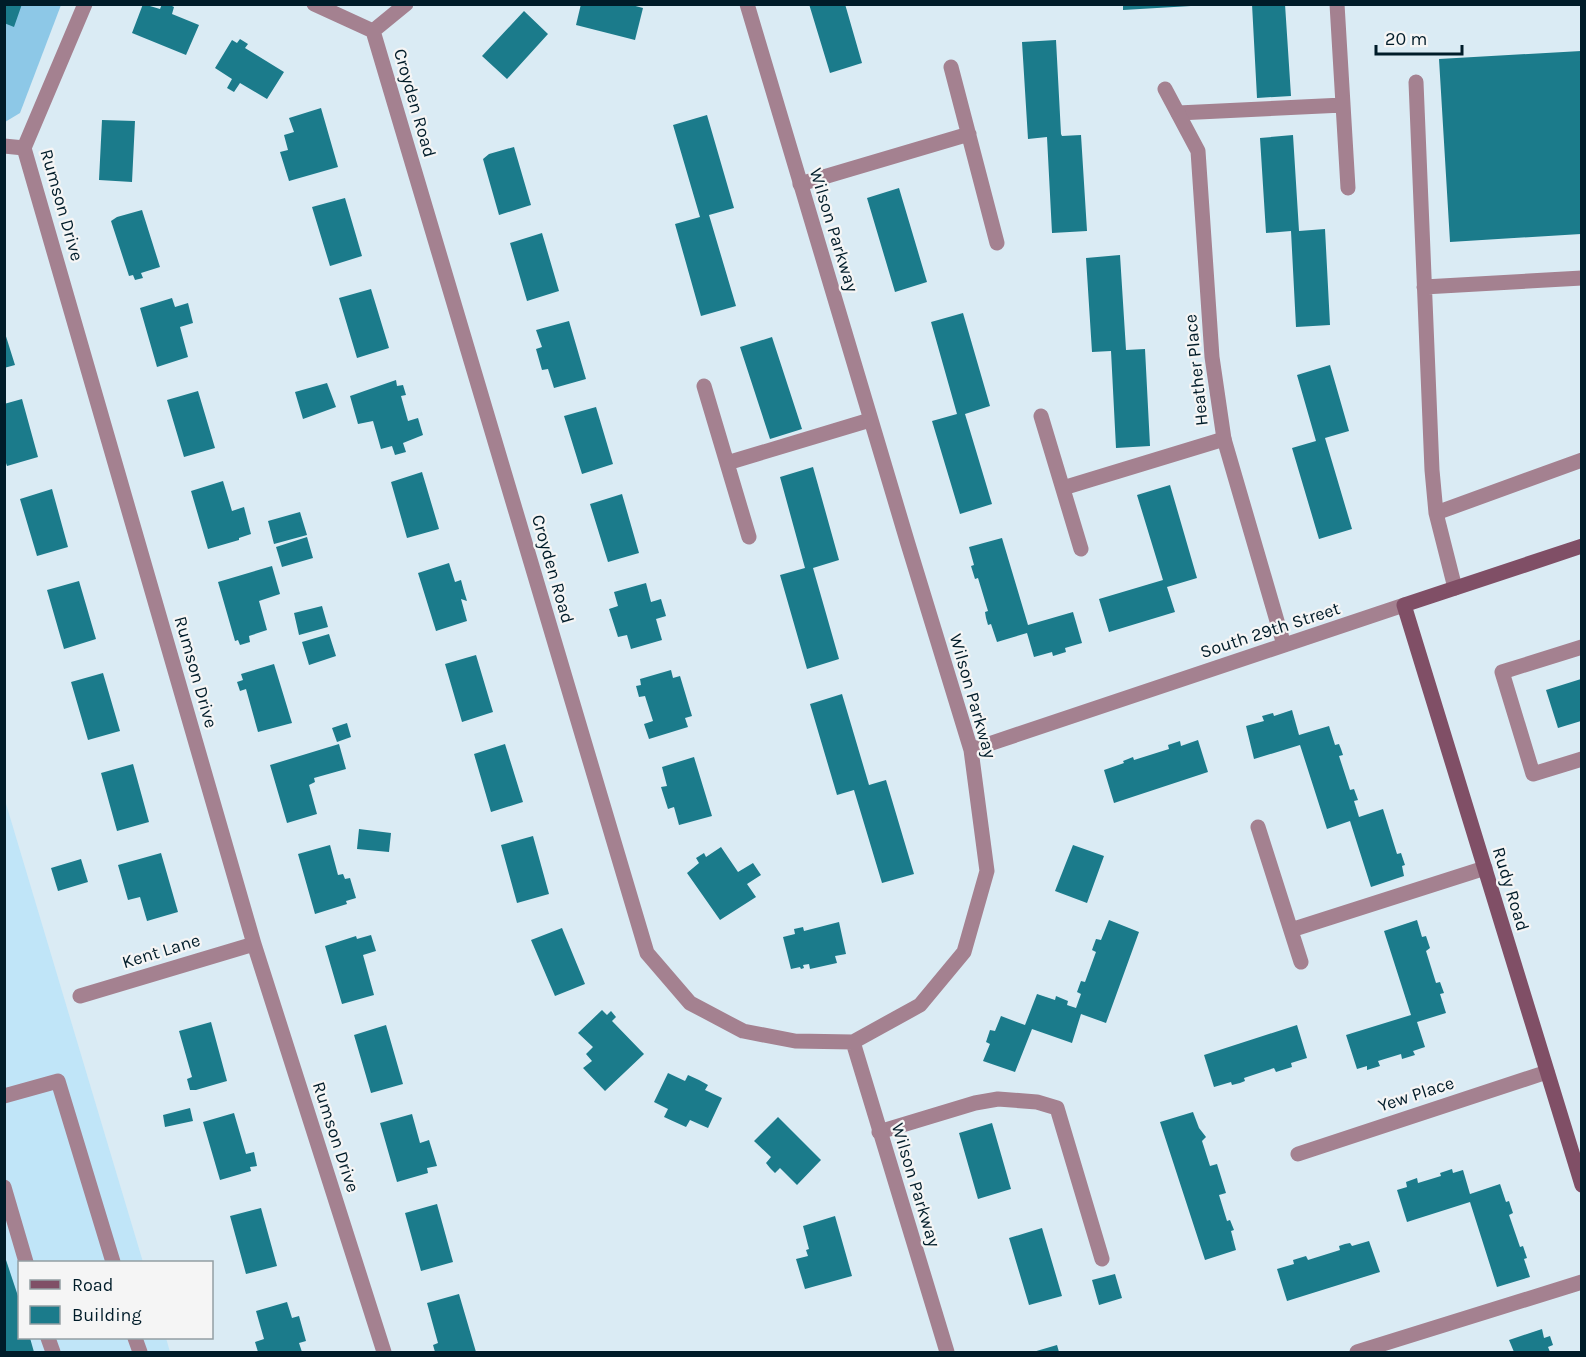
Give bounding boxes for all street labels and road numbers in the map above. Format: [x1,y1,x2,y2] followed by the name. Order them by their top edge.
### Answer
[389,46,441,160] street label: Croyden Road
[36,147,88,263] street label: Rumson Drive
[805,165,864,295] street label: Wilson Parkway
[1179,313,1213,427] street label: Heather Place
[527,512,579,626] street label: Croyden Road
[1197,597,1343,663] street label: South 29th Street
[170,614,222,730] street label: Rumson Drive
[945,631,1001,762] street label: Wilson Parkway
[1488,844,1534,934] street label: Rudy Road
[119,929,203,973] street label: Kent Lane
[1375,1071,1457,1117] street label: Yew Place
[308,1079,364,1195] street label: Rumson Drive
[887,1120,946,1250] street label: Wilson Parkway

